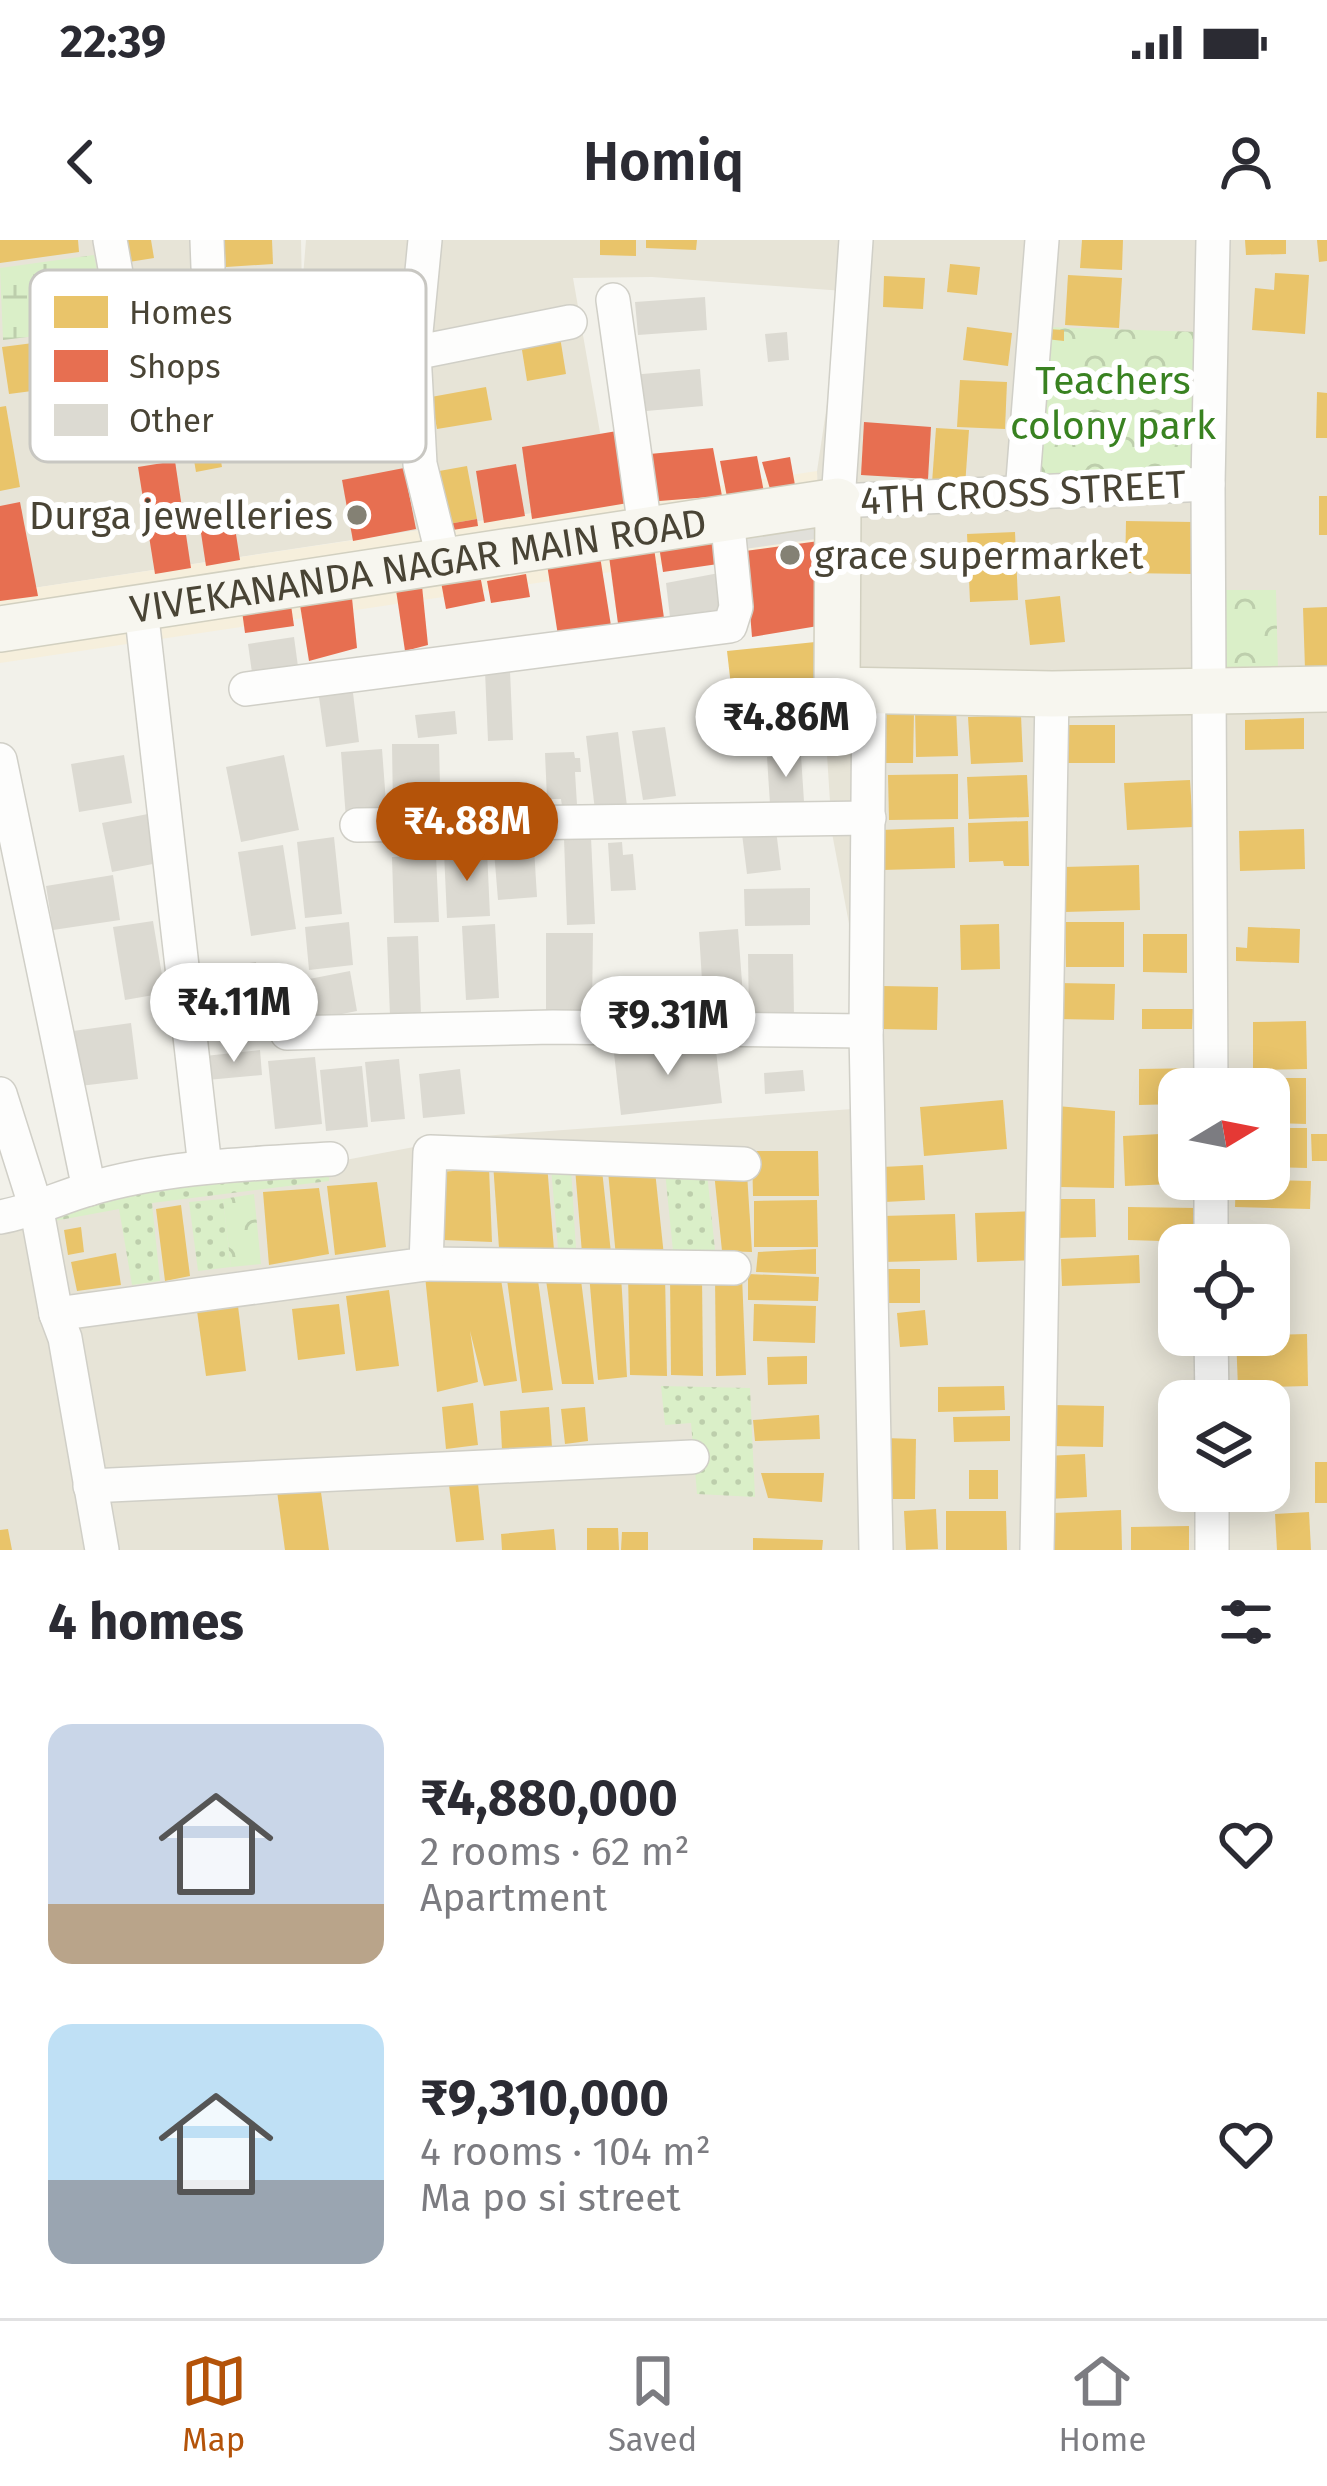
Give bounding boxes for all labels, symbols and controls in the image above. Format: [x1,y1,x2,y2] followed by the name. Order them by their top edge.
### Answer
[60,15,166,69] text: 22:39
[48,129,114,195] icon: back
[1213,129,1279,195] icon: person
[583,130,744,194] text: Homiq
[30,270,426,462] legend
[129,293,232,333] text: Homes
[129,347,221,387] text: Shops
[1010,358,1216,449] park label: Teachers colony park
[129,401,214,441] text: Other
[859,461,1187,525] street label: 4TH CROSS STREET
[29,493,333,539] place label: Durga jewelleries
[127,499,710,633] street label: VIVEKANANDA NAGAR MAIN ROAD
[344,502,370,528] marker: Durga jewelleries
[814,533,1145,579] place label: grace supermarket
[777,542,803,568] marker: grace supermarket
[688,678,884,780] pin: ₹4.86M
[722,694,850,740] text: ₹4.86M
[369,782,565,884] pin: ₹4.88M
[403,798,531,844] text: ₹4.88M
[136,963,332,1065] pin: ₹4.11M
[570,976,766,1078] pin: ₹9.31M
[177,979,291,1025] text: ₹4.11M
[607,992,729,1038] text: ₹9.31M
[1158,1068,1290,1200] north arrow
[1158,1068,1290,1512] map controls
[1158,1224,1290,1356] button: locate
[1158,1380,1290,1512] button: layers
[1213,1589,1279,1655] icon: filters
[48,1591,244,1653] text: 4 homes
[420,1767,678,1829] text: ₹4,880,000
[144,1772,288,1916] icon: home
[1213,1811,1279,1877] icon: heart
[420,1829,690,1875] text: 2 rooms · 62 m²
[420,1875,607,1921] text: Apartment
[420,2067,669,2129] text: ₹9,310,000
[144,2072,288,2216] icon: home
[1213,2111,1279,2177] icon: heart
[420,2129,711,2175] text: 4 rooms · 104 m²
[420,2175,680,2221] text: Ma po si street
[181,2348,247,2460] tab: Map
[608,2348,697,2460] tab: Saved
[1058,2348,1146,2460] tab: Home

